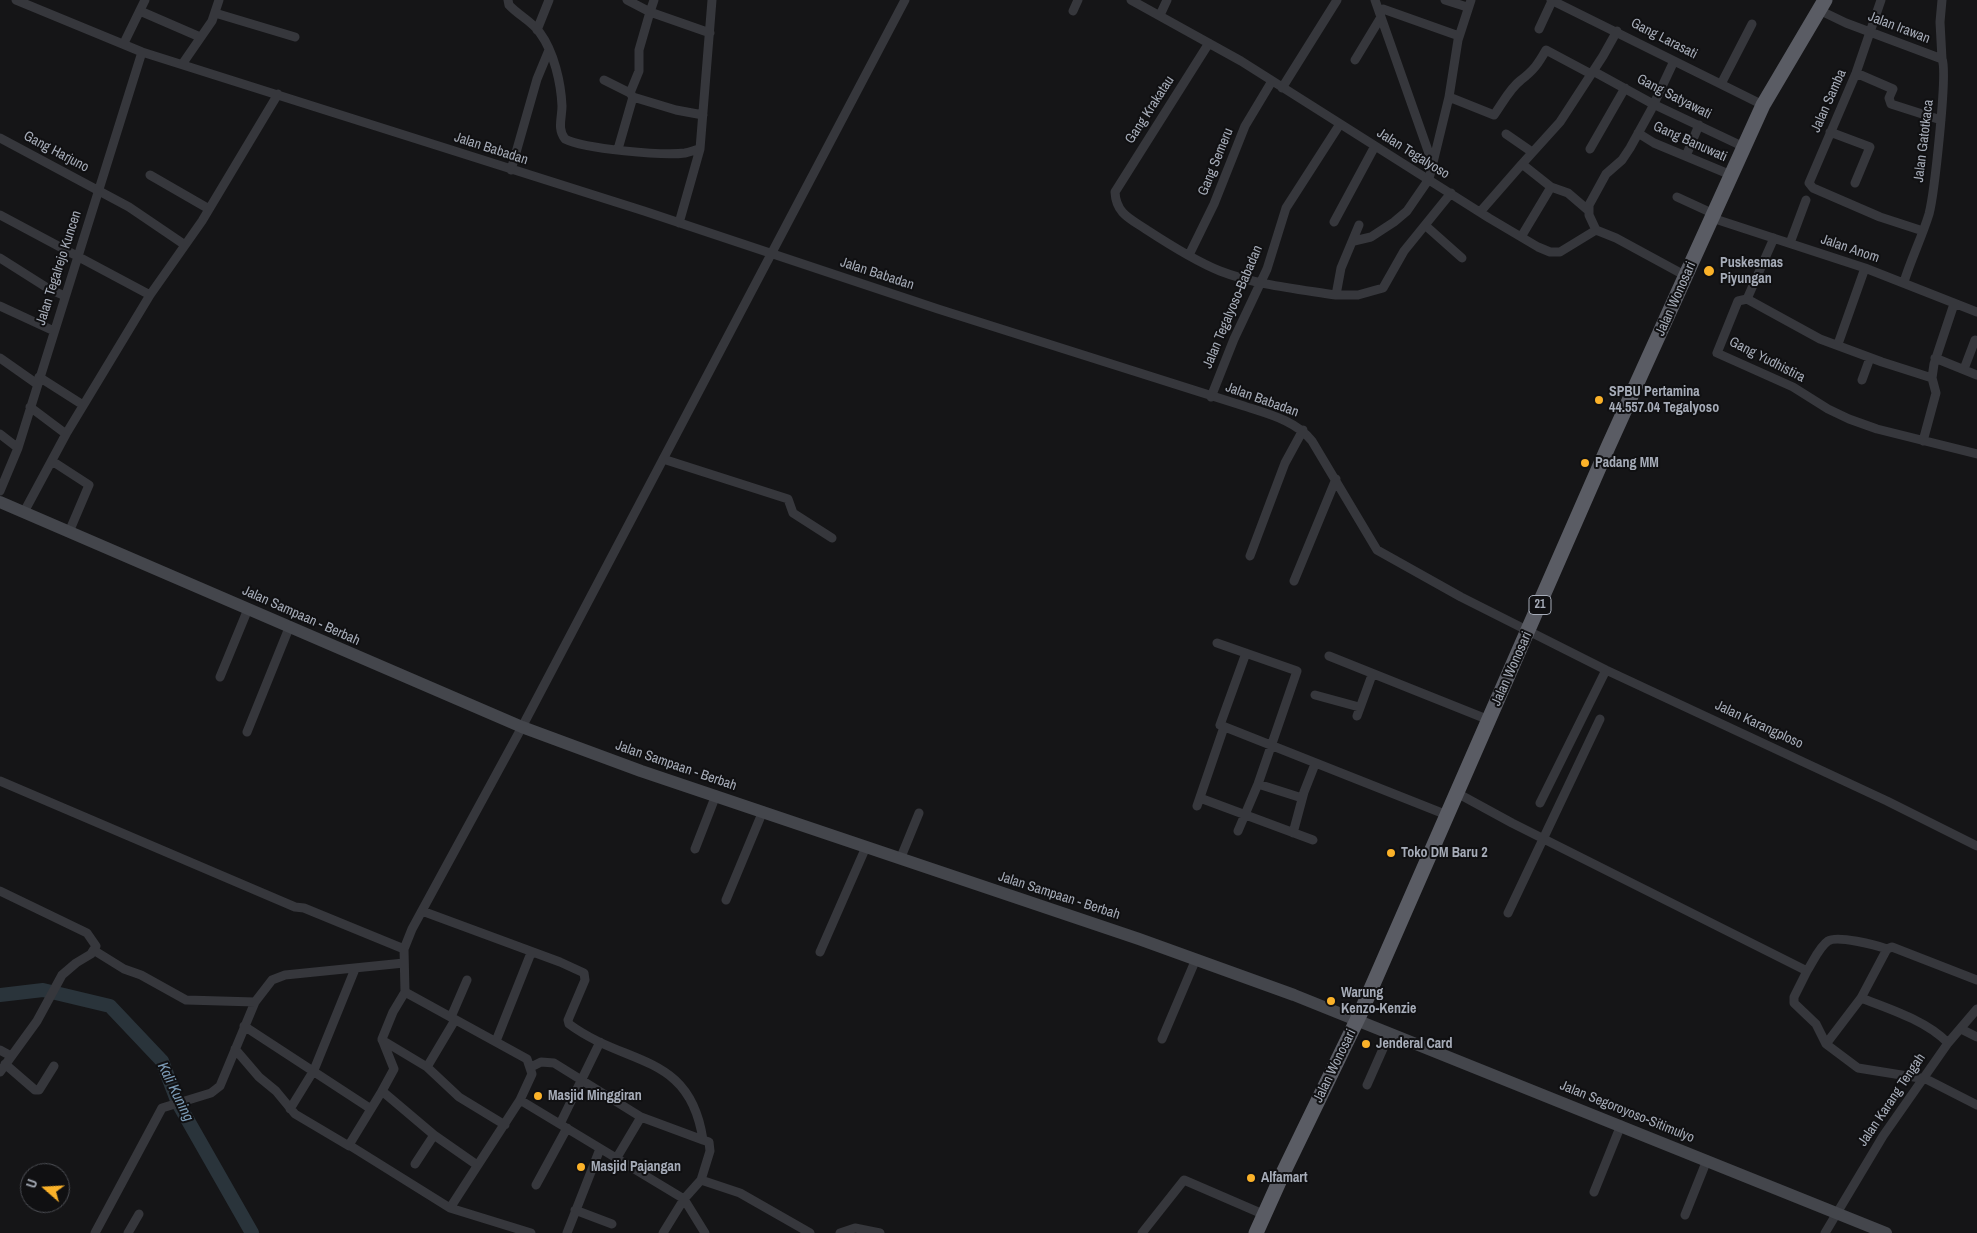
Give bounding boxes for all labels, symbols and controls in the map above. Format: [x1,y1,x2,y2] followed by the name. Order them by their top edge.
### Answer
[1866,8,1932,48] street label: Jalan Irawan
[1628,15,1700,63] street label: Gang Larasati
[1808,67,1850,135] street label: Jalan Samba
[1634,71,1714,123] street label: Gang Satyawati
[1122,73,1178,147] street label: Gang Krakatau
[1911,99,1937,183] street label: Jalan Gatotkaca
[1650,118,1730,166] street label: Gang Banuwati
[1374,125,1452,183] street label: Jalan Tegalyoso
[1195,126,1237,198] street label: Gang Semeru
[21,128,91,176] street label: Gang Harjuno
[452,129,530,169] street label: Jalan Babadan
[33,209,85,327] street label: Jalan Tegalrejo Kuncen
[1819,231,1881,267] street label: Jalan Anom
[1199,243,1267,371] street label: Jalan Tegalyoso-Babadan
[838,254,916,294] street label: Jalan Babadan
[1720,255,1783,288] place label: Puskesmas Piyungan
[1652,259,1700,339] street label: Jalan Wonosari
[1702,264,1716,278] marker: Puskesmas Piyungan
[1726,334,1808,386] street label: Gang Yudhistira
[1223,379,1301,421] street label: Jalan Babadan
[1609,384,1719,417] place label: SPBU Pertamina 44.557.04 Tegalyoso
[1593,394,1605,406] marker: SPBU Pertamina 44.557.04 Tegalyoso
[1595,455,1659,471] place label: Padang MM
[1579,457,1591,469] marker: Padang MM
[240,582,362,650] street label: Jalan Sampaan - Berbah
[1529,596,1551,614] road number: 21
[1488,629,1536,709] street label: Jalan Wonosari
[1712,697,1806,753] street label: Jalan Karangploso
[613,737,739,795] street label: Jalan Sampaan - Berbah
[1401,845,1488,861] place label: Toko DM Baru 2
[1385,847,1397,859] marker: Toko DM Baru 2
[996,868,1122,924] street label: Jalan Sampaan - Berbah
[1341,985,1416,1018] place label: Warung Kenzo-Kenzie
[1325,995,1337,1007] marker: Warung Kenzo-Kenzie
[1310,1027,1360,1105] street label: Jalan Wonosari
[1376,1036,1453,1052] place label: Jenderal Card
[1360,1038,1372,1050] marker: Jenderal Card
[1855,1050,1929,1150] street label: Jalan Karang Tengah
[153,1059,197,1125] water label: Kali Kuning
[1557,1077,1697,1147] street label: Jalan Segoroyoso-Sitimulyo
[548,1088,642,1104] place label: Masjid Minggiran
[532,1090,544,1102] marker: Masjid Minggiran
[591,1159,681,1175] place label: Masjid Pajangan
[575,1161,587,1173] marker: Masjid Pajangan
[20,1163,70,1213] north arrow
[1261,1170,1308,1186] place label: Alfamart
[1245,1172,1257,1184] marker: Alfamart
[22,1177,42,1190] text: U

